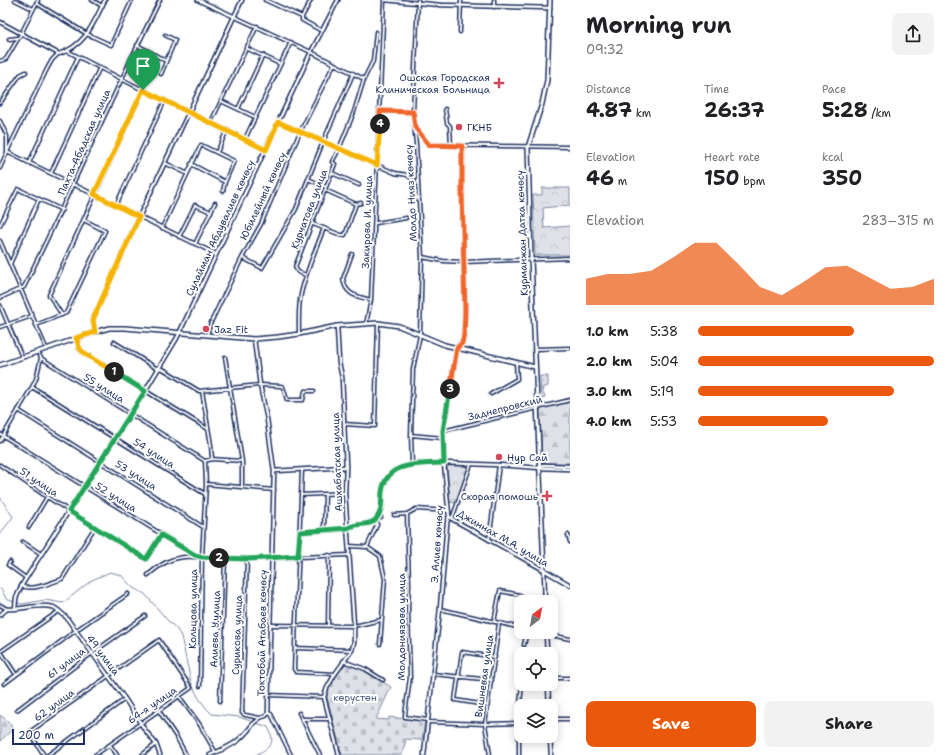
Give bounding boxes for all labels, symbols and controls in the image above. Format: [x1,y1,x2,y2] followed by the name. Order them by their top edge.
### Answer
[586,11,731,40] text: Morning run
[892,13,934,55] button: share
[586,41,624,58] text: 09:32
[126,49,160,90] pin
[132,55,154,77] icon: arrive
[376,71,491,96] place label: Ошская Городская Клиническая Больница
[493,77,505,89] marker: Ошская Городская Клиническая Больница
[586,82,631,97] text: Distance
[704,82,729,97] text: Time
[822,82,846,97] text: Pace
[55,86,114,197] street label: Пахта-Абадская улица
[586,97,632,123] text: 4.87
[704,97,764,123] text: 26:37
[822,97,868,123] text: 5:28
[632,106,651,121] text: km
[868,106,891,121] text: /km
[370,114,390,134] pin: 4
[376,116,384,131] text: 4
[467,121,492,134] place label: ГКНБ
[454,122,464,132] marker: ГКНБ
[402,144,420,242] street label: Молдо Нияз көчөсү
[237,150,289,242] street label: Юбилейный көчөсү
[586,150,635,165] text: Elevation
[704,150,760,165] text: Heart rate
[822,150,843,165] text: kcal
[183,158,257,298] street label: Сулайман Абдувалиев көчөсү
[586,165,614,191] text: 46
[704,165,739,191] text: 150
[822,165,862,191] text: 350
[288,167,330,251] street label: Курчатова улица
[513,170,531,296] street label: Курманжан Датка көчөсү
[359,174,375,269] street label: Закирова И. улица
[614,174,627,189] text: m
[739,174,765,189] text: bpm
[586,212,644,229] text: Elevation
[861,212,934,229] text: 283–315 m
[214,323,248,336] place label: Jaz Fit
[586,323,628,340] text: 1.0 km
[650,323,678,340] text: 5:38
[201,324,211,334] marker: Jaz Fit
[586,353,632,370] text: 2.0 km
[650,353,678,370] text: 5:04
[104,362,124,382] pin: 1
[111,364,117,379] text: 1
[81,370,127,406] street label: 55 улица
[440,379,460,399] pin: 3
[446,381,454,396] text: 3
[586,383,632,400] text: 3.0 km
[650,383,674,400] text: 5:19
[467,392,544,424] street label: Заднепровский
[329,411,345,512] street label: Ашхабатская улица
[586,413,632,430] text: 4.0 km
[650,413,677,430] text: 5:53
[131,435,178,471] street label: 54 улица
[507,451,548,464] place label: Нур Сай
[494,452,504,462] marker: Нур Сай
[113,457,160,493] street label: 53 улица
[17,464,61,500] street label: 51 улица
[93,479,140,515] street label: 52 улица
[461,490,538,503] place label: Скорая помошь
[541,490,553,502] marker: Скорая помошь
[428,505,446,583] street label: Э. Алиев көчөсү
[455,507,552,570] street label: Джиннах М.А. улица
[209,548,229,568] pin: 2
[215,550,223,565] text: 2
[186,568,200,649] street label: Кольцова улица
[254,570,270,696] street label: Токтобай Атабаев көчөсү
[395,572,408,681] street label: Молдониязова улица
[207,589,223,668] street label: Алиева У.улица
[229,594,245,675] street label: Сурикова улица
[514,595,558,639] north arrow
[514,595,558,743] map controls
[84,632,123,678] street label: 49 улица
[472,633,496,718] street label: Вишневая улица
[45,644,88,681] street label: 61 улица
[514,647,558,691] button: locate
[125,683,180,727] street label: 64-я улица
[31,685,77,724] street label: 62 улица
[333,691,377,704] park label: көрүстөн
[514,699,558,743] button: layers
[586,701,756,747] button: Save
[764,701,934,747] button: Share
[12,727,85,746] scale bar
[18,728,54,743] text: 200 m

